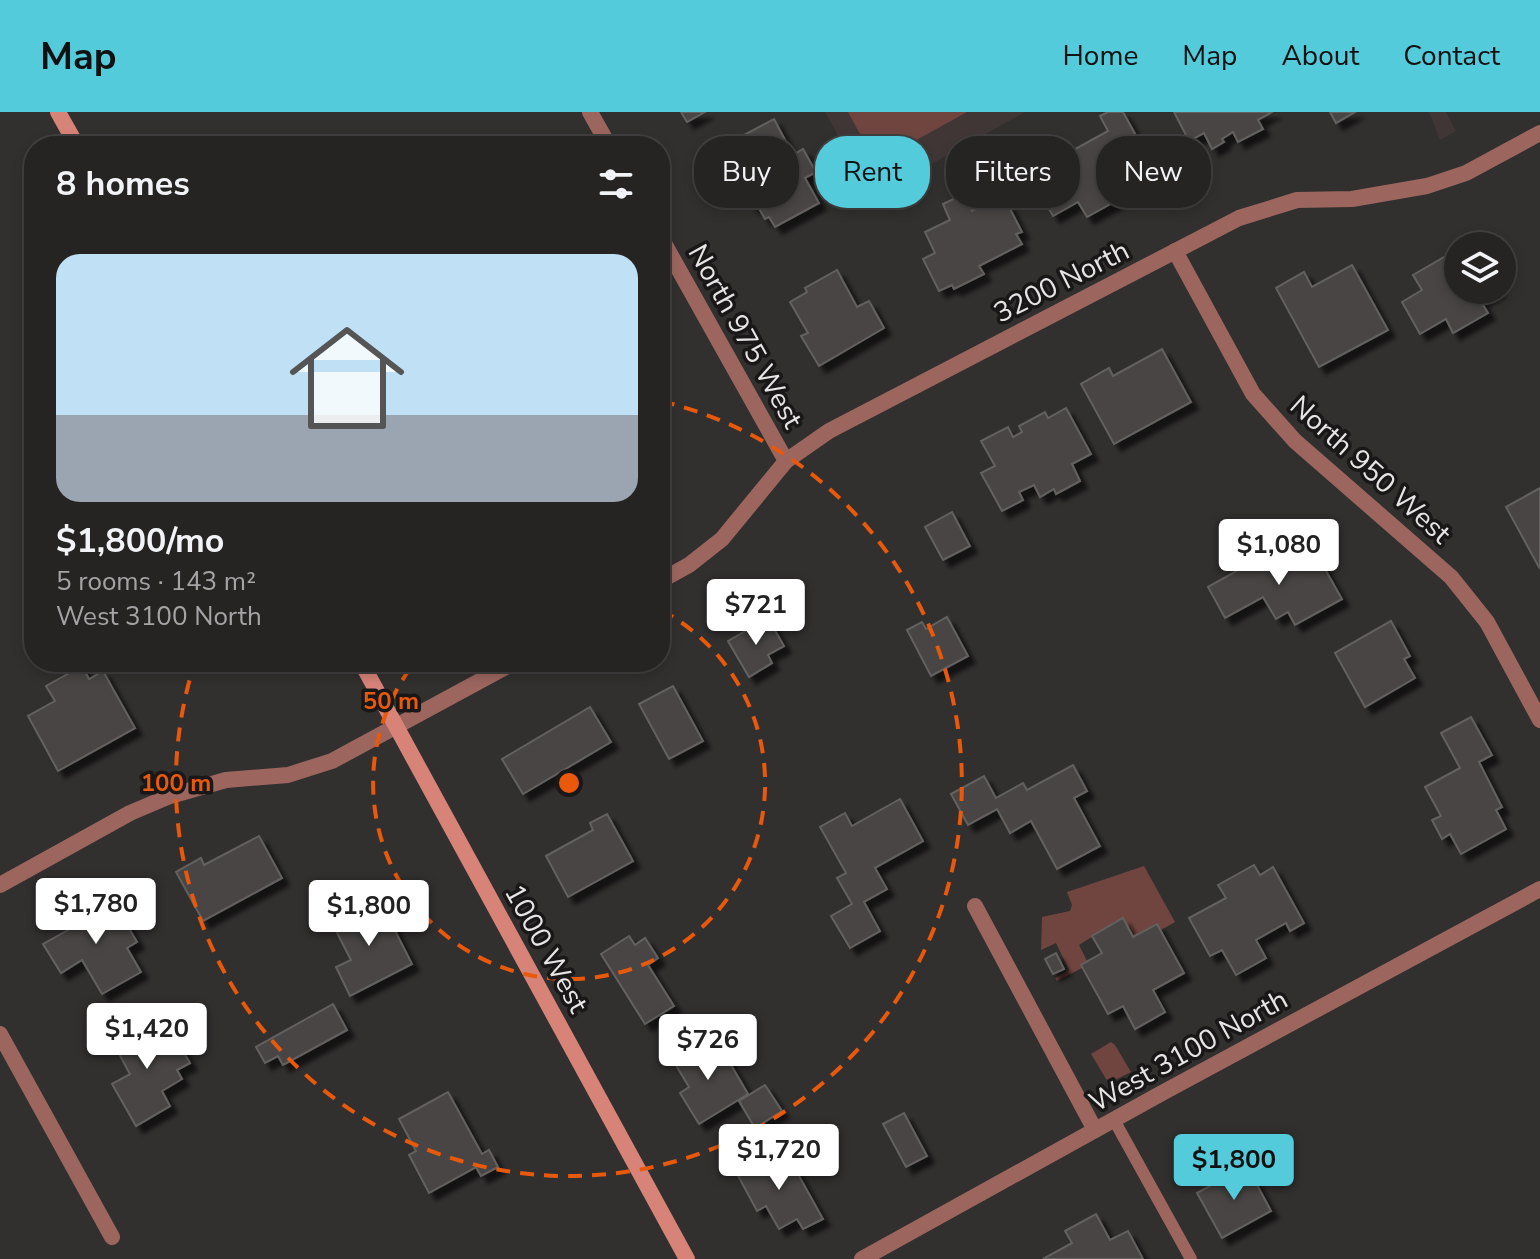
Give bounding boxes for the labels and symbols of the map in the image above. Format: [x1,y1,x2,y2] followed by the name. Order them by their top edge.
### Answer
[987,232,1136,332] street label: 3200 North
[679,238,811,435] street label: North 975 West
[1282,387,1459,552] street label: North 950 West
[1214,519,1344,587] pin: $1,080
[709,579,803,647] pin: $721
[363,685,419,717] text: 50 m
[141,767,211,799] text: 100 m
[555,769,583,797] centre of rings
[495,877,597,1020] street label: 1000 West
[31,878,161,946] pin: $1,780
[304,880,434,948] pin: $1,800
[1082,981,1295,1121] street label: West 3100 North
[82,1003,212,1071] pin: $1,420
[661,1014,755,1082] pin: $726
[714,1124,844,1192] pin: $1,720
[1169,1134,1299,1202] pin: $1,800

